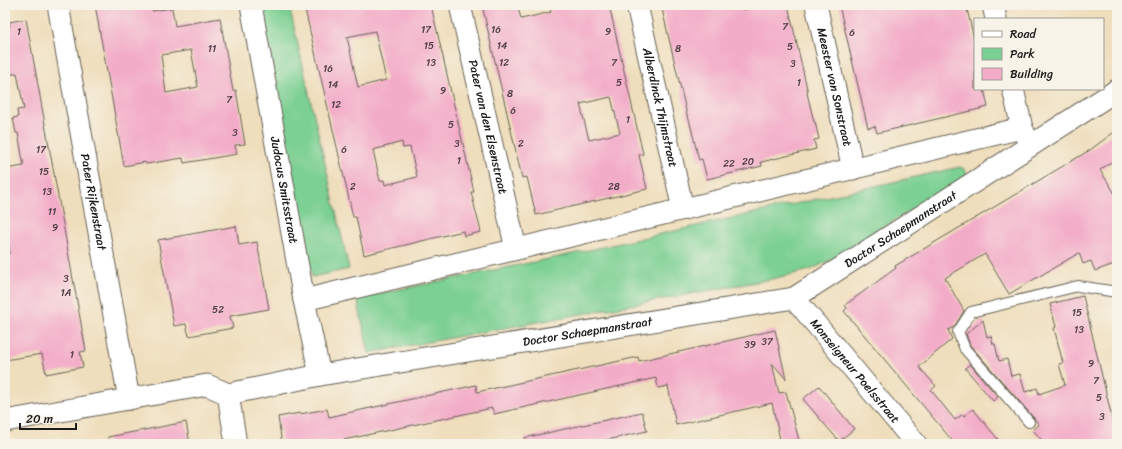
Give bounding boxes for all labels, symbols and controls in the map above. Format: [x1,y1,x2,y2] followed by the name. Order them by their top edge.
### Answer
[782,18,789,36] house number: 7
[974,18,1104,90] legend
[421,21,432,39] house number: 17
[491,21,501,39] house number: 16
[17,23,21,41] house number: 1
[605,23,611,41] house number: 9
[1010,23,1037,45] text: Road
[849,24,855,42] house number: 6
[810,25,859,148] street label: Meester van Sonstraat
[424,37,434,55] house number: 15
[497,37,507,55] house number: 14
[787,38,793,56] house number: 5
[208,40,216,58] house number: 11
[675,40,681,58] house number: 8
[1010,43,1035,65] text: Park
[636,44,684,169] street label: Alberdinck Thijmstraat
[426,54,436,72] house number: 13
[499,54,509,72] house number: 12
[611,54,618,72] house number: 7
[790,55,796,73] house number: 3
[462,57,514,196] street label: Pater van den Elsenstraat
[323,60,333,78] house number: 16
[1010,63,1053,85] text: Building
[616,74,622,92] house number: 5
[797,74,801,92] house number: 1
[328,76,338,94] house number: 14
[440,82,446,100] house number: 9
[507,85,513,103] house number: 8
[226,91,233,109] house number: 7
[331,96,341,114] house number: 12
[510,102,516,120] house number: 6
[626,111,630,129] house number: 1
[448,116,454,134] house number: 5
[232,124,238,142] house number: 3
[264,134,305,245] street label: Judocus Smitsstraat
[454,135,460,153] house number: 3
[518,135,524,153] house number: 2
[36,141,47,159] house number: 17
[341,141,347,159] house number: 6
[74,152,113,253] street label: Pater Rijkenstraat
[457,152,461,170] house number: 1
[742,153,754,171] house number: 20
[723,155,735,173] house number: 22
[39,163,49,181] house number: 15
[350,178,356,196] house number: 2
[608,178,620,196] house number: 28
[42,183,52,201] house number: 13
[840,184,963,274] street label: Doctor Schaepmanstraat
[48,203,56,221] house number: 11
[52,219,58,237] house number: 9
[63,270,69,288] house number: 3
[61,284,71,302] house number: 1A
[212,301,224,319] house number: 52
[1072,304,1082,322] house number: 15
[521,310,655,353] street label: Doctor Schaepmanstraat
[804,313,906,428] street label: Monseigneur Poelsstraat
[1074,321,1084,339] house number: 13
[761,333,774,351] house number: 37
[744,336,756,354] house number: 39
[70,346,74,364] house number: 1
[1088,355,1094,373] house number: 9
[1093,372,1100,390] house number: 7
[1096,389,1102,407] house number: 5
[20,405,76,431] scale bar
[26,408,53,430] text: 20 m
[1099,408,1105,426] house number: 3

